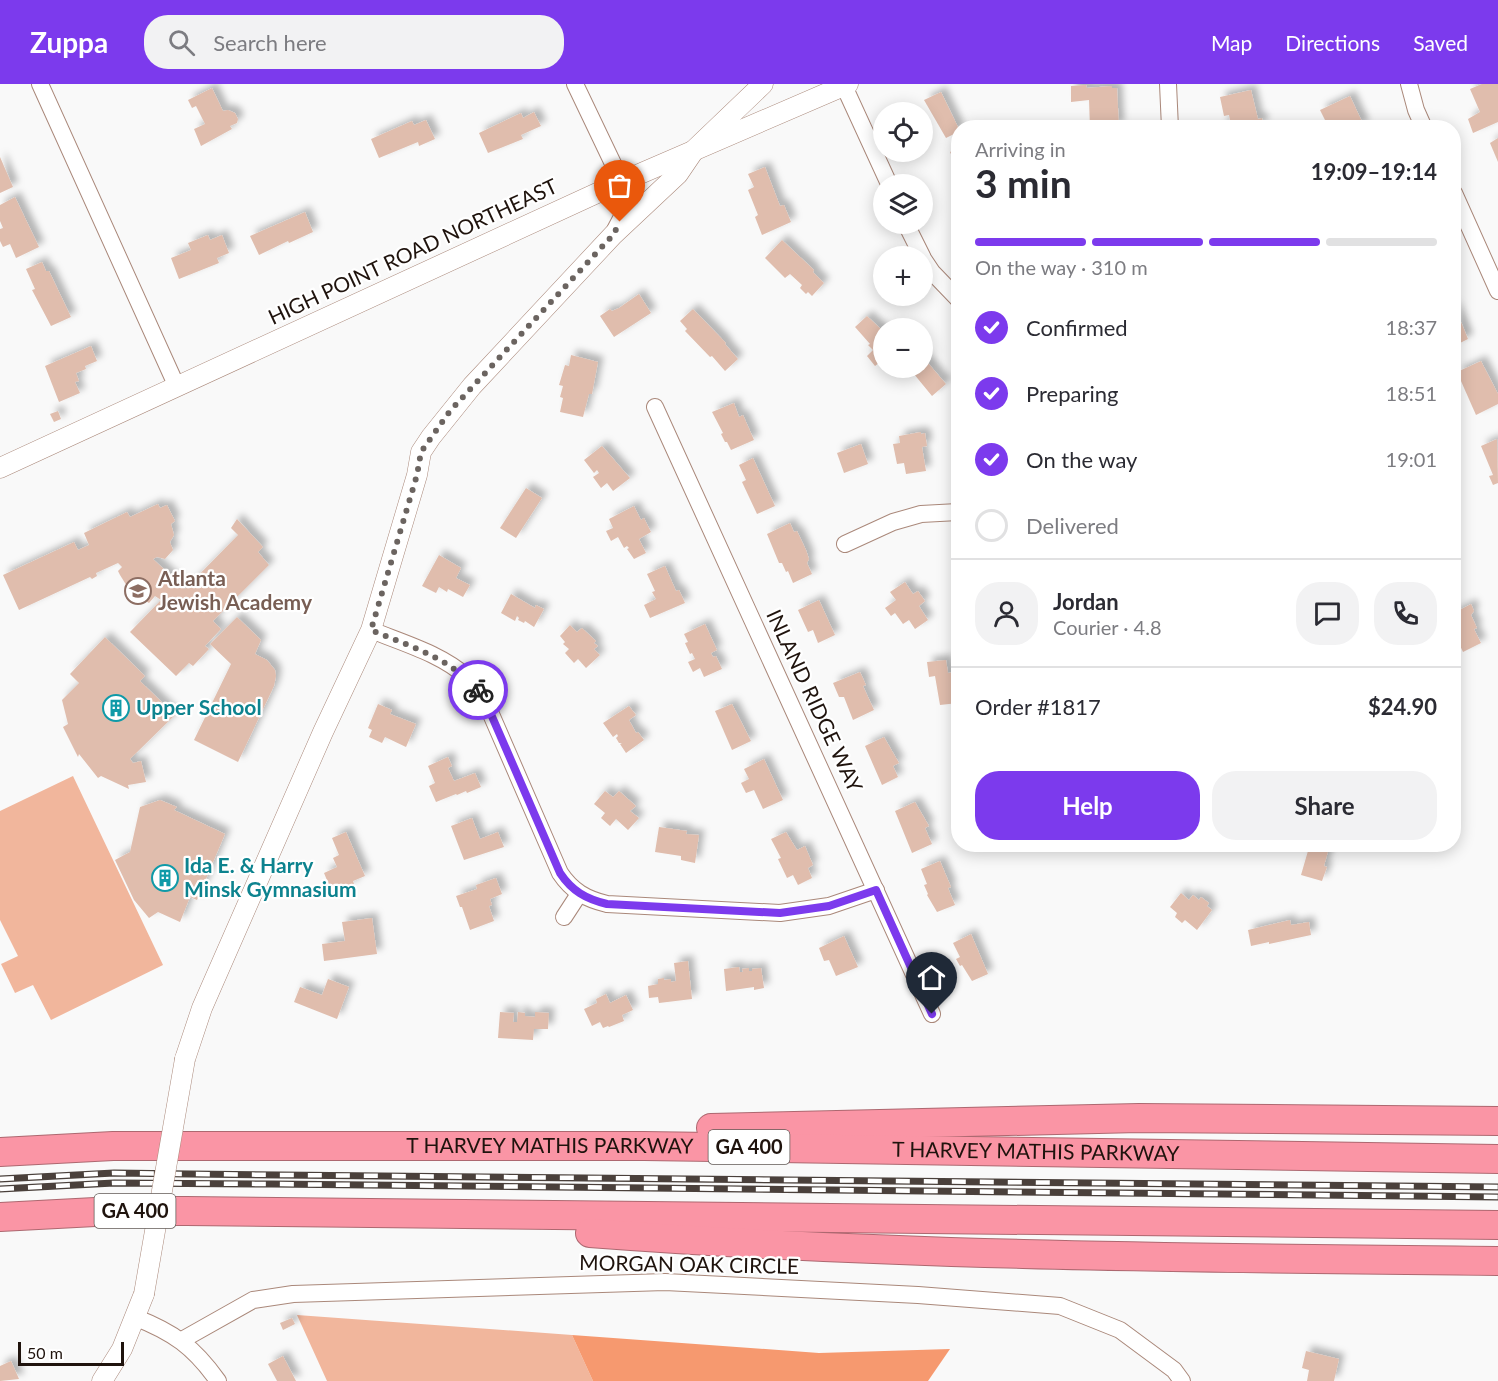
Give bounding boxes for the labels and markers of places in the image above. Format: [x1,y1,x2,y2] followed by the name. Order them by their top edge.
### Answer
[594,160,645,222] pin
[157,565,313,614] place label: Atlanta Jewish Academy
[123,576,153,606] school or university icon: Atlanta Jewish Academy
[101,693,131,723] building icon: Upper School
[136,694,262,719] place label: Upper School
[184,852,356,901] place label: Ida E. & Harry Minsk Gymnasium
[150,863,180,893] building icon: Ida E. & Harry Minsk Gymnasium
[906,952,957,1014] pin

